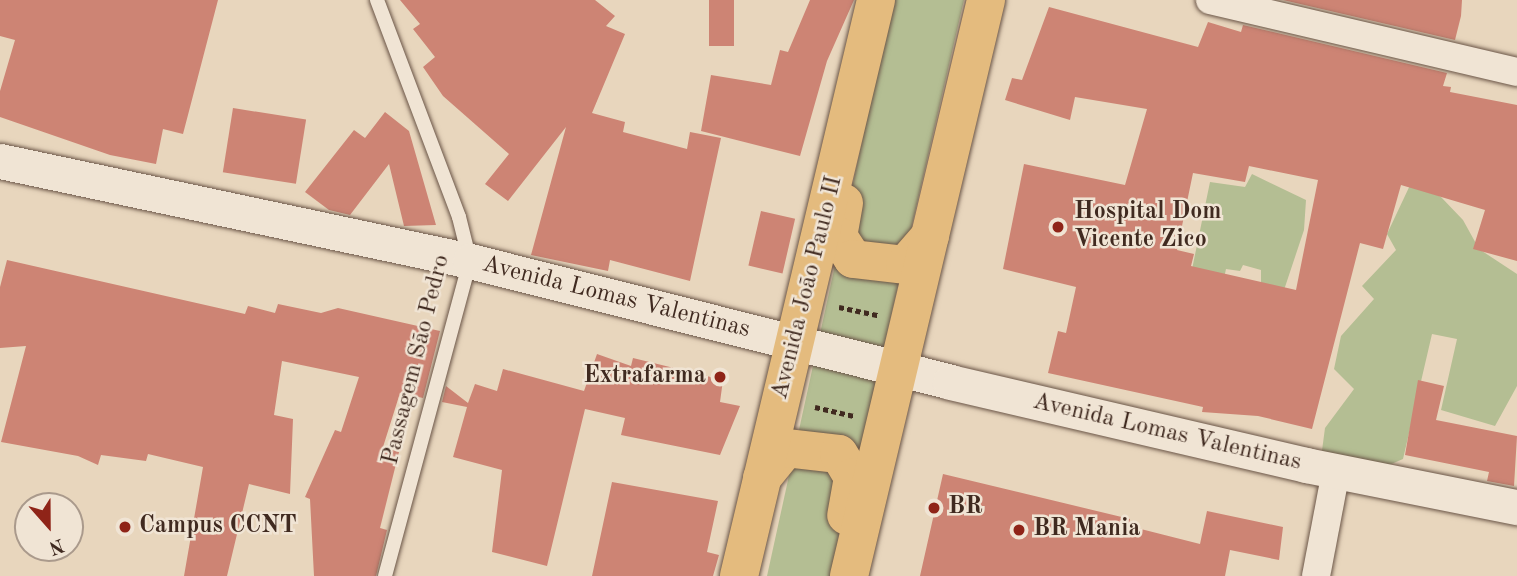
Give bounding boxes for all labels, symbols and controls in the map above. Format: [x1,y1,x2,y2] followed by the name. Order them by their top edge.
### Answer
[766,173,850,403] street label: Avenida João Paulo II
[1074,199,1222,255] place label: Hospital Dom Vicente Zico
[1048,217,1068,237] marker: Hospital Dom Vicente Zico
[479,251,753,345] street label: Avenida Lomas Valentinas
[377,252,457,468] street label: Passagem São Pedro
[583,363,706,391] place label: Extrafarma
[712,369,728,385] marker: Extrafarma
[1030,388,1304,478] street label: Avenida Lomas Valentinas
[14,492,84,562] north arrow
[948,494,983,522] place label: BR
[926,500,942,516] marker: BR
[139,513,297,541] place label: Campus CCNT
[1033,516,1140,544] place label: BR Mania
[117,519,133,535] marker: Campus CCNT
[1011,522,1027,538] marker: BR Mania
[46,534,66,557] text: N

